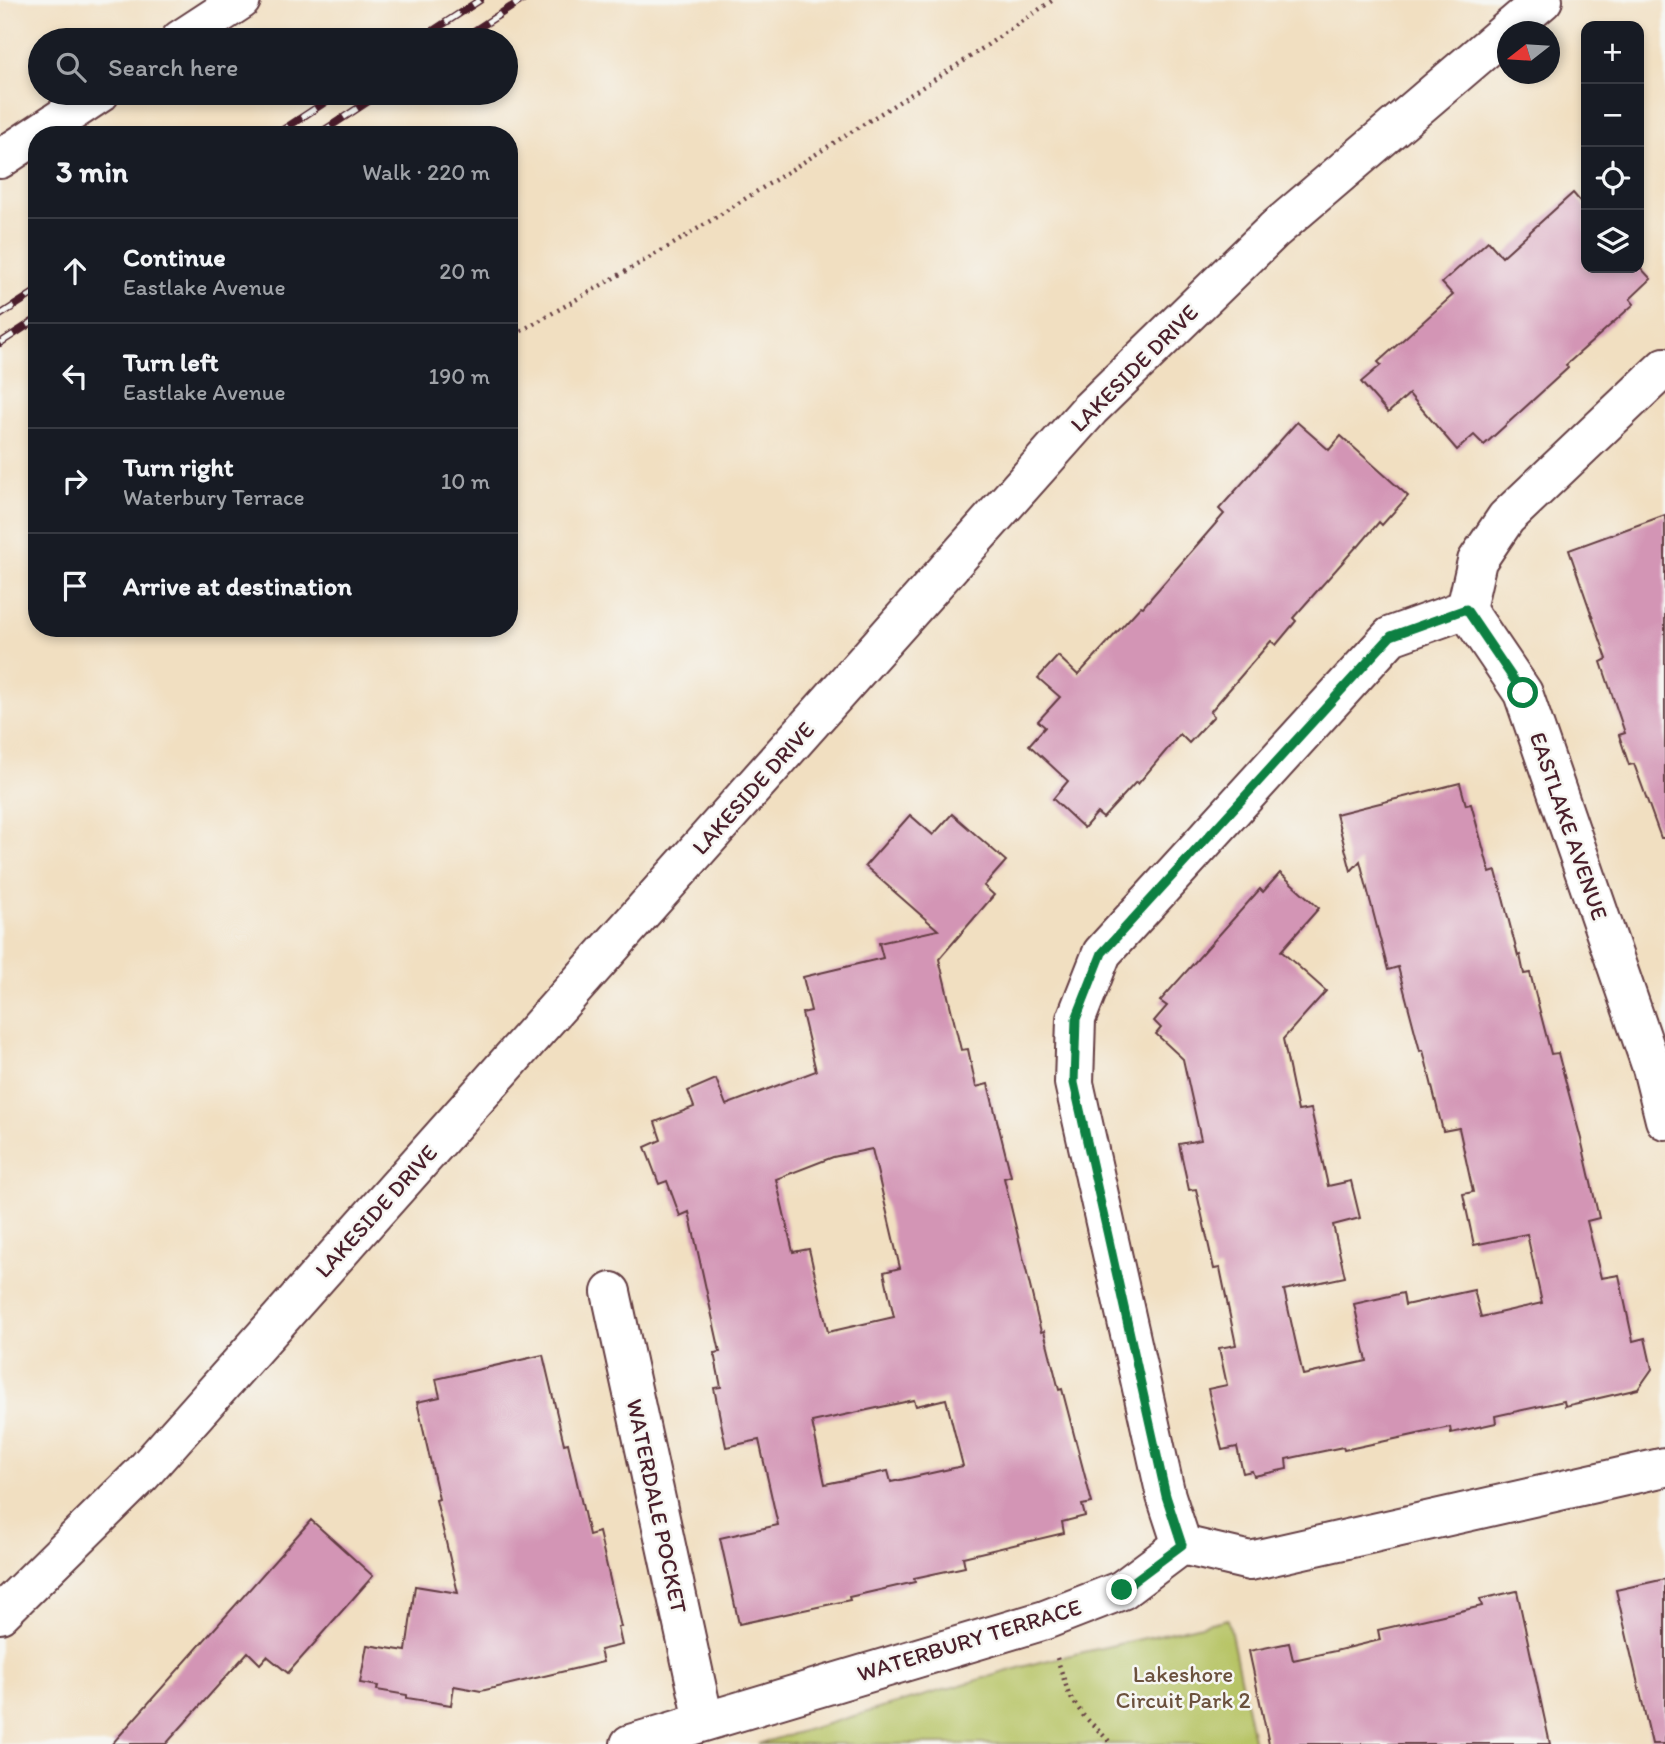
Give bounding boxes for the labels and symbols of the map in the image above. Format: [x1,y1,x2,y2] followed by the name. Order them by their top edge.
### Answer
[1497,21,1560,84] north arrow
[1064,298,1204,438] street label: LAKESIDE DRIVE
[1507,677,1538,708] route start
[686,716,820,860] street label: LAKESIDE DRIVE
[1524,728,1614,924] street label: EASTLAKE AVENUE
[309,1139,443,1283] street label: LAKESIDE DRIVE
[621,1396,693,1616] street label: WATERDALE POCKET
[1106,1574,1137,1605] route end
[853,1592,1085,1687] street label: WATERBURY TERRACE
[1115,1660,1251,1714] park label: Lakeshore Circuit Park 2

